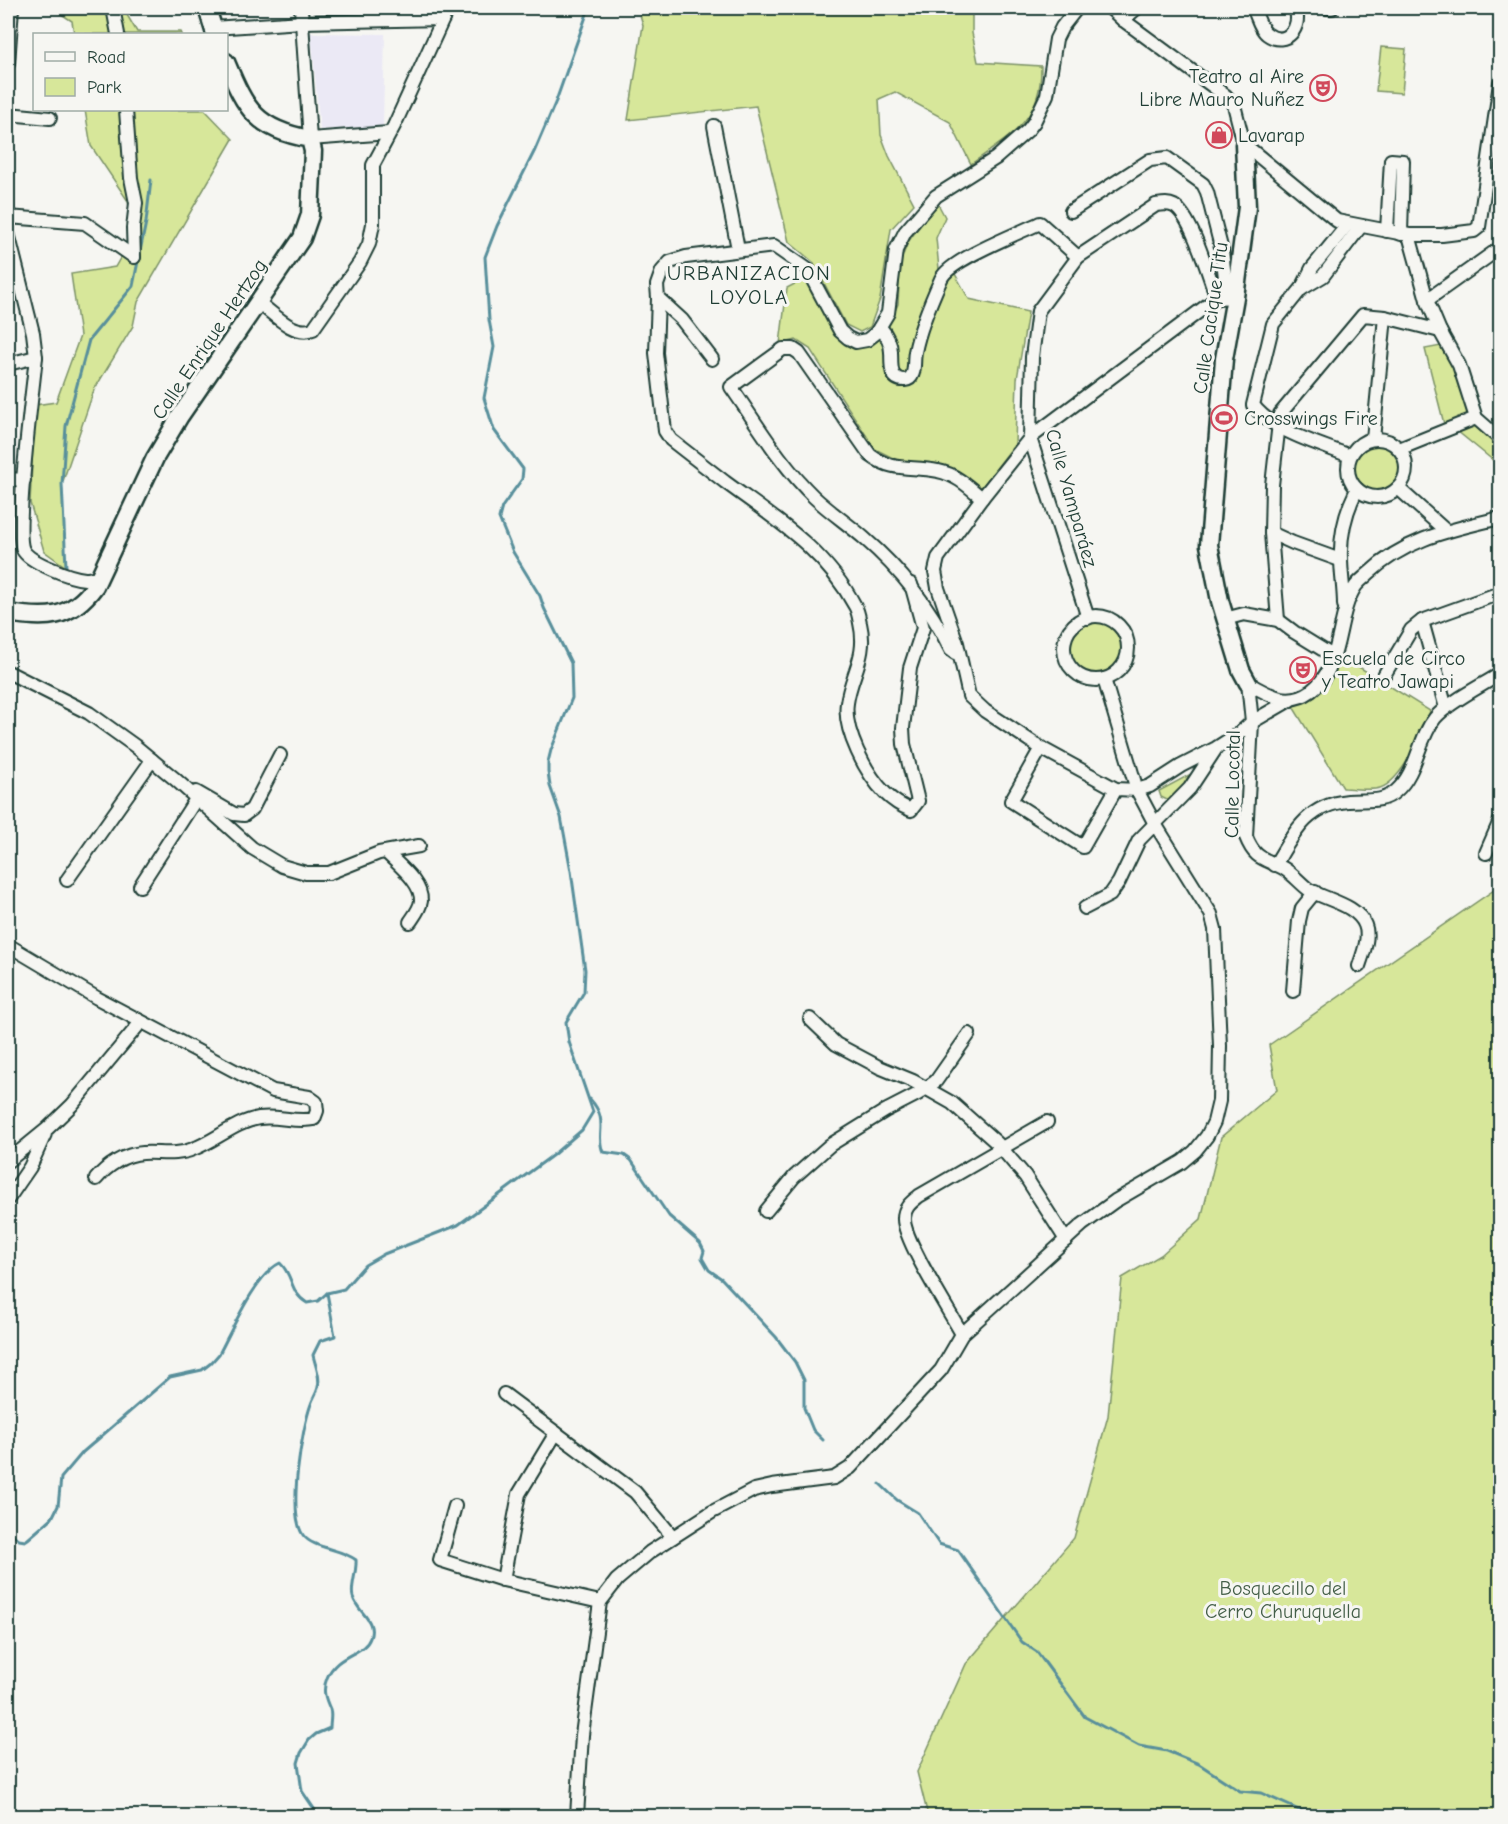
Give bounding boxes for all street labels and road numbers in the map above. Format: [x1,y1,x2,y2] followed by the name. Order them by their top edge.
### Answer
[1188,241,1233,395] street label: Calle Cacique Titu
[147,255,272,424] street label: Calle Enrique Hertzog
[1041,426,1102,570] street label: Calle Yamparáez
[1220,730,1245,838] street label: Calle Locotal

